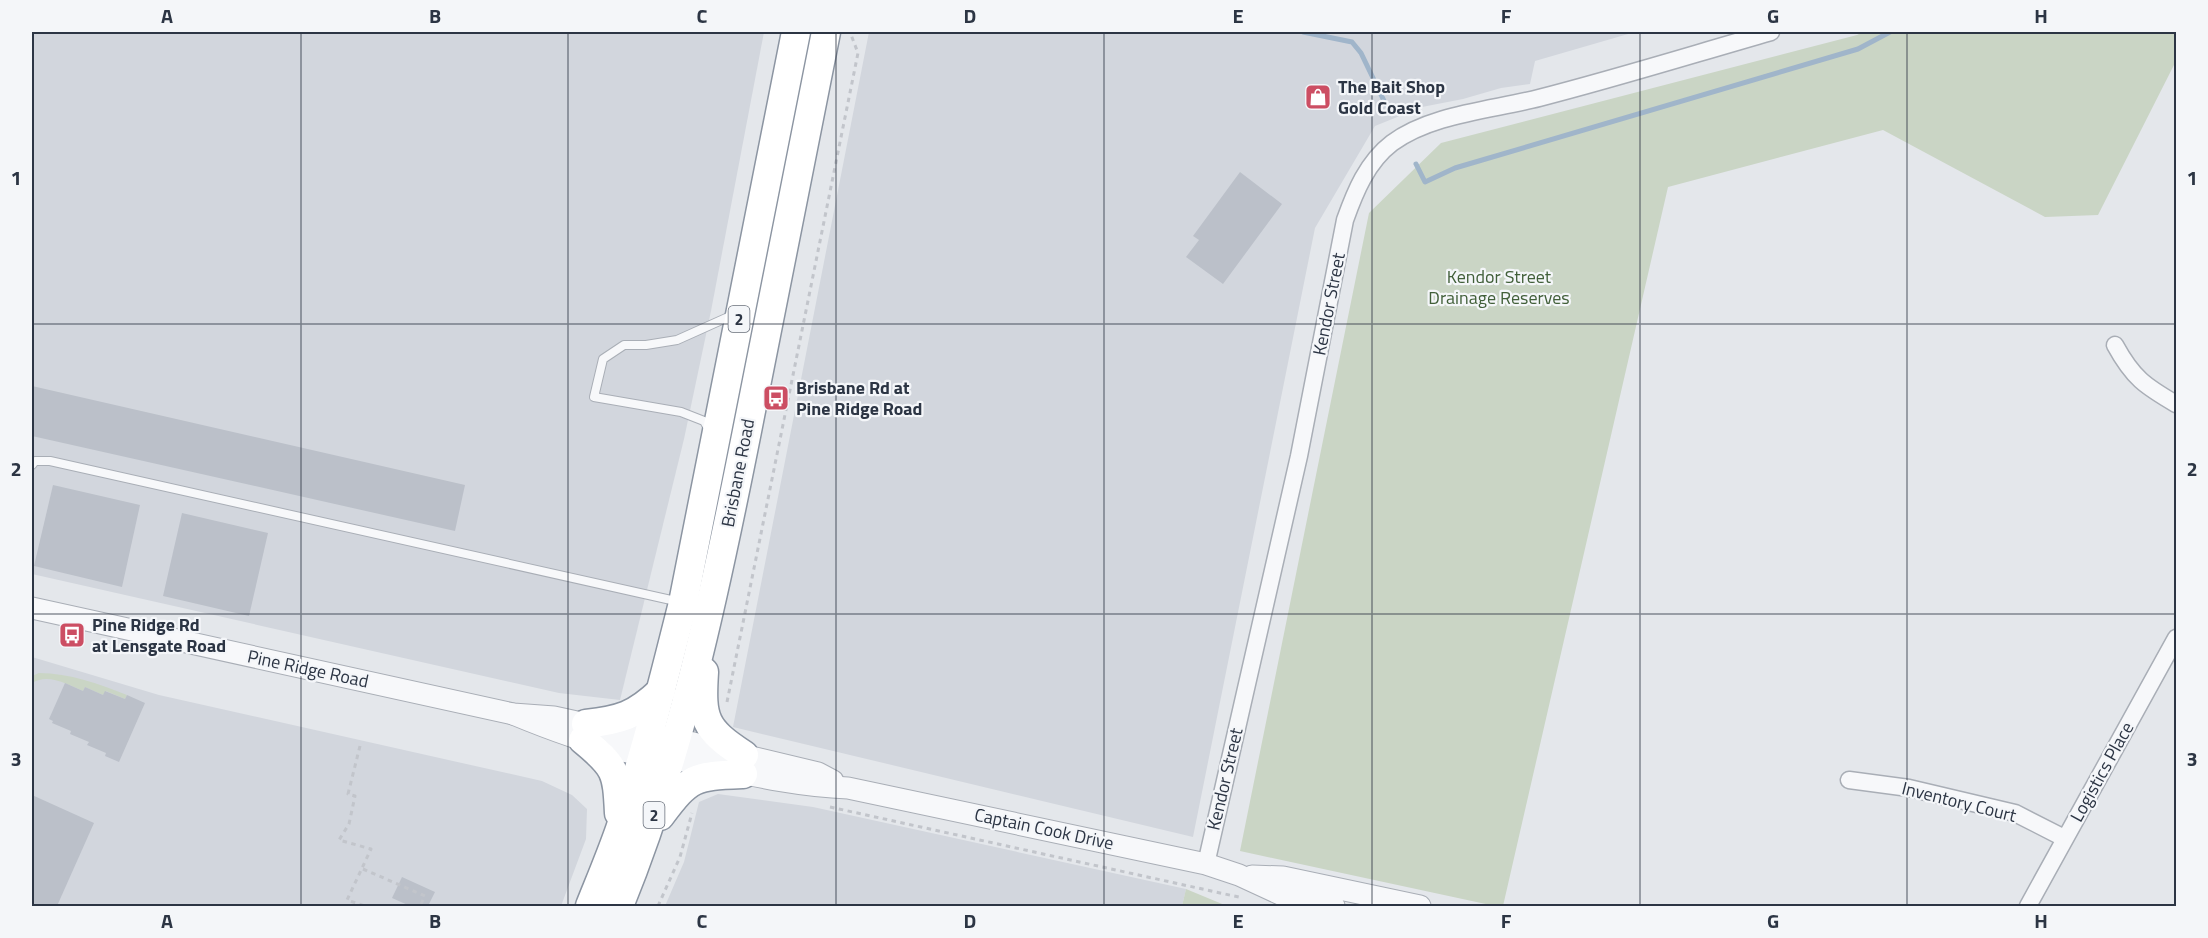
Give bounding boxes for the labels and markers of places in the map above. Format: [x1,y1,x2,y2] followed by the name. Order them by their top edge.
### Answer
[1338,73,1445,121] place label: The Bait Shop Gold Coast
[1303,82,1333,112] shop icon: The Bait Shop Gold Coast
[796,374,922,422] place label: Brisbane Rd at Pine Ridge Road
[761,383,791,413] bus stop icon: Brisbane Rd at Pine Ridge Road
[92,611,226,659] place label: Pine Ridge Rd at Lensgate Road
[57,620,87,650] bus stop icon: Pine Ridge Rd at Lensgate Road

